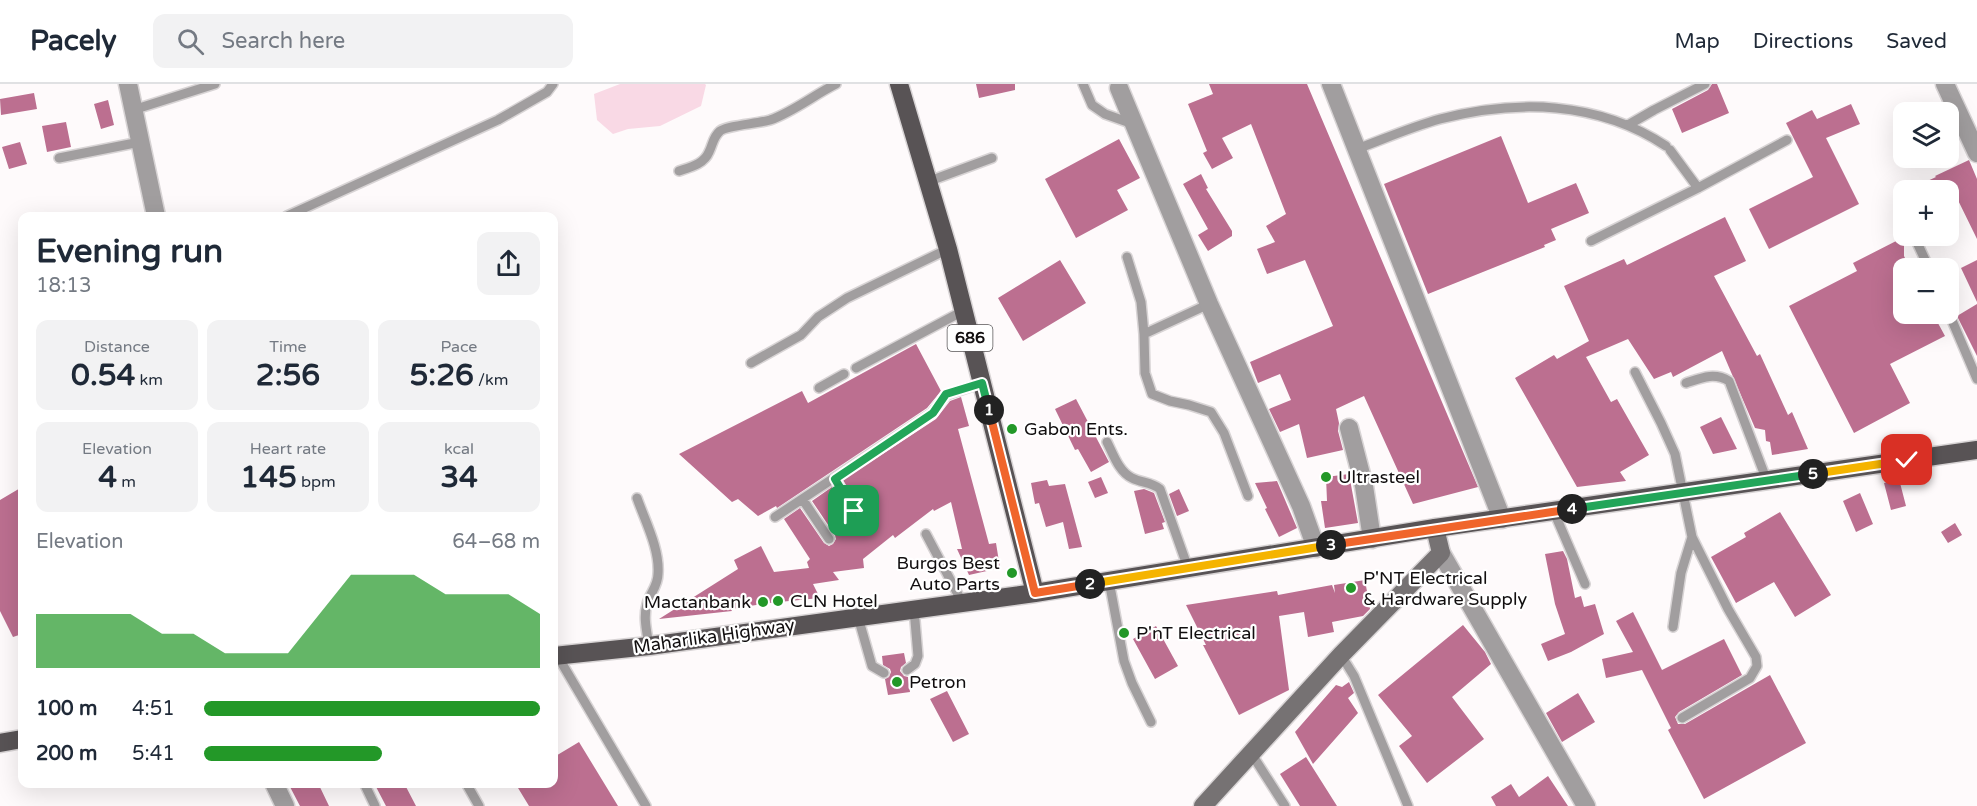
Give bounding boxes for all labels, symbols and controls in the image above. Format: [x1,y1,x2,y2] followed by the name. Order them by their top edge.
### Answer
[153,14,573,68] search box
[30,24,117,58] text: Pacely
[174,25,207,58] icon: search
[222,28,345,54] text: Search here
[1674,29,1720,54] text: Map
[1753,29,1853,54] text: Directions
[1886,29,1947,54] text: Saved
[1893,102,1959,324] map controls
[1893,102,1959,168] button: layers
[1893,180,1959,246] button: +
[36,232,223,271] text: Evening run
[477,232,540,295] button: share
[1893,258,1959,324] button: −
[36,274,91,298] text: 18:13
[948,325,992,351] road number: 686
[84,337,150,357] text: Distance
[269,337,307,357] text: Time
[441,337,477,357] text: Pace
[71,357,135,394] text: 0.54
[256,357,320,394] text: 2:56
[410,357,474,394] text: 5:26
[135,370,163,390] text: km
[474,370,508,390] text: /km
[974,395,1004,425] pin: 1
[984,400,994,420] text: 1
[1024,418,1128,440] place label: Gabon Ents.
[1005,422,1019,436] marker: Gabon Ents.
[1881,434,1932,485] pin
[82,439,152,459] text: Elevation
[250,439,326,459] text: Heart rate
[444,439,474,459] text: kcal
[1890,443,1923,476] icon: check
[98,459,117,496] text: 4
[240,459,297,496] text: 145
[440,459,478,496] text: 34
[1798,459,1828,489] pin: 5
[1808,464,1818,484] text: 5
[1338,466,1420,488] place label: Ultrasteel
[1319,470,1333,484] marker: Ultrasteel
[117,472,136,492] text: m
[297,472,336,492] text: bpm
[828,485,879,536] pin
[837,494,870,527] icon: arrive
[1557,494,1587,524] pin: 4
[1567,499,1577,519] text: 4
[36,530,123,554] text: Elevation
[452,530,540,554] text: 64–68 m
[1316,530,1346,560] pin: 3
[1326,535,1336,555] text: 3
[896,552,1000,595] place label: Burgos Best Auto Parts
[1005,566,1019,580] marker: Burgos Best Auto Parts
[1363,567,1527,610] place label: P'NT Electrical & Hardware Supply
[1075,569,1105,599] pin: 2
[1085,574,1095,594] text: 2
[1344,581,1358,595] marker: P'NT Electrical & Hardware Supply
[790,590,878,612] place label: CLN Hotel
[644,591,751,613] place label: Mactanbank
[771,594,785,608] marker: CLN Hotel
[756,595,770,609] marker: Mactanbank
[632,614,796,658] street label: Maharlika Highway
[1136,622,1256,644] place label: P'nT Electrical
[1117,626,1131,640] marker: P'nT Electrical
[909,671,966,693] place label: Petron
[890,675,904,689] marker: Petron
[36,697,97,721] text: 100 m
[132,697,175,721] text: 4:51
[36,742,97,766] text: 200 m
[132,742,175,766] text: 5:41

